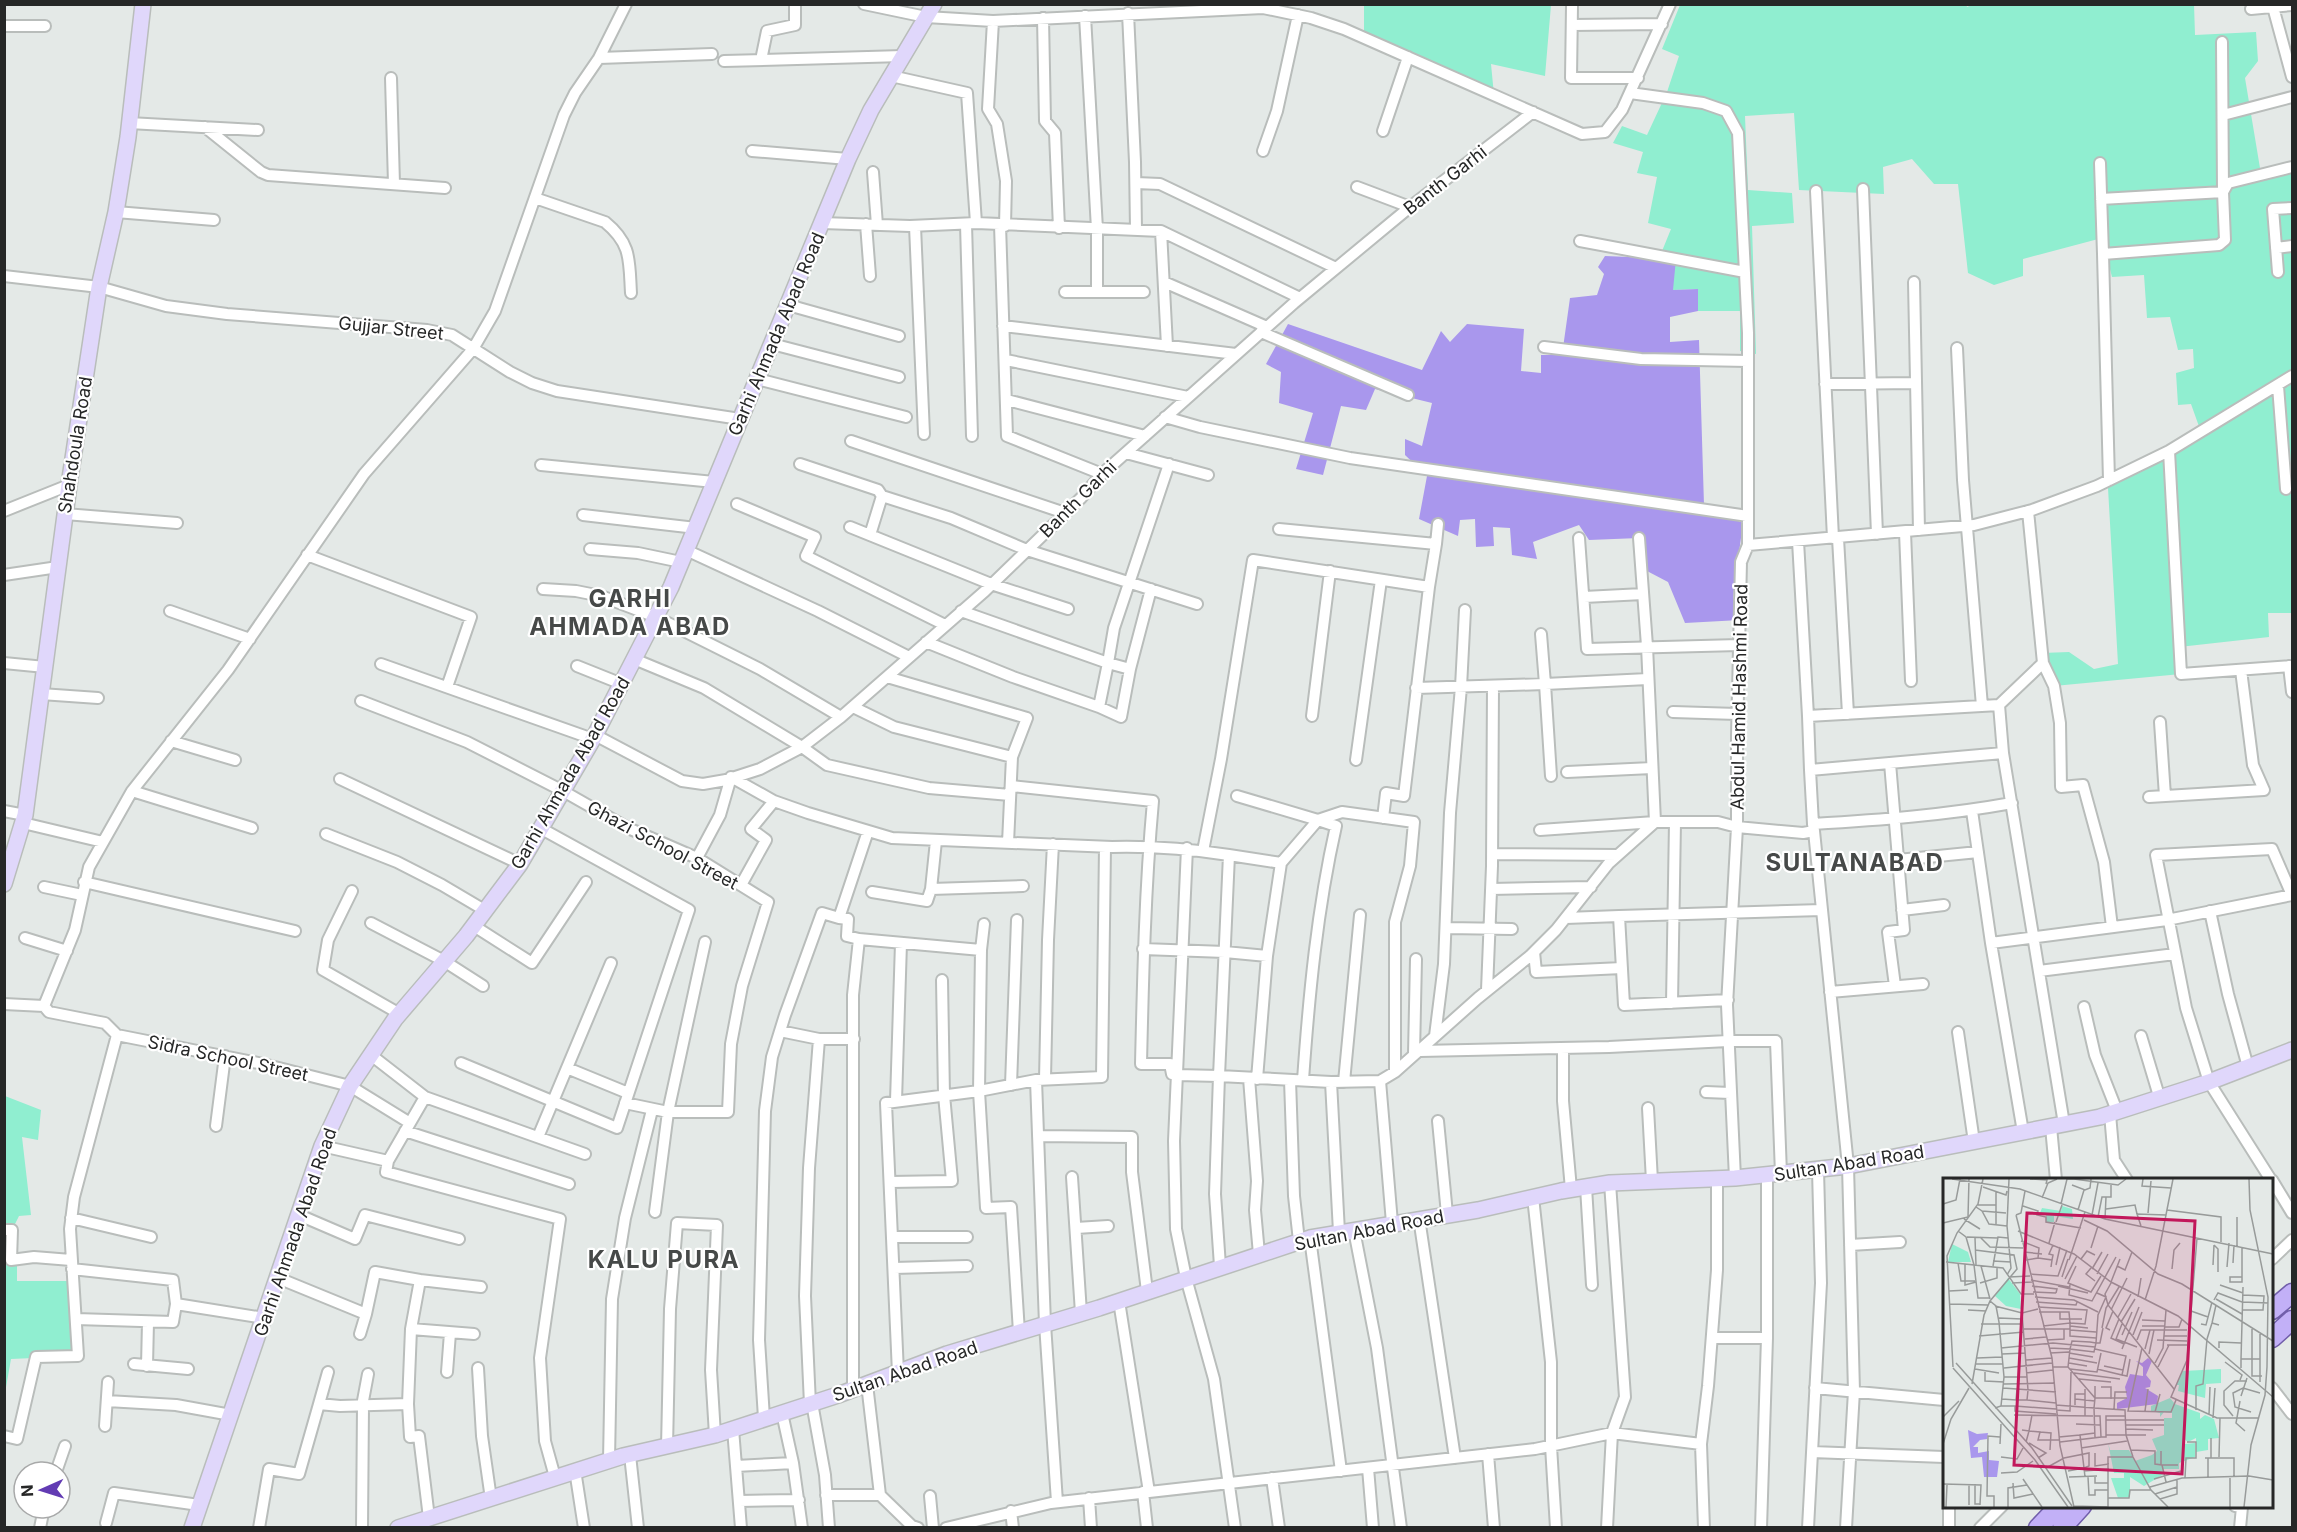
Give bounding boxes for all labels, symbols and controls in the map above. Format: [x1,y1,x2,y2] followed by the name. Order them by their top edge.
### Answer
[1399,141,1491,219] street label: Banth Garhi
[724,229,828,439] street label: Garhi Ahmada Abad Road
[337,312,445,344] street label: Gujjar Street
[54,375,96,515] street label: Shahdoula Road
[1035,456,1121,542] street label: Banth Garhi
[529,584,731,641] district label: GARHI AHMADA ABAD
[1727,584,1751,810] street label: Abdul Hamid Hashmi Road
[506,673,634,873] street label: Garhi Ahmada Abad Road
[584,796,742,894] street label: Ghazi School Street
[1766,848,1944,877] district label: SULTANABAD
[146,1031,310,1085] street label: Sidra School Street
[249,1125,341,1339] street label: Garhi Ahmada Abad Road
[1772,1141,1926,1185] street label: Sultan Abad Road
[1943,1178,2273,1508] inset map
[1292,1205,1446,1255] street label: Sultan Abad Road
[588,1245,740,1274] district label: KALU PURA
[830,1336,980,1406] street label: Sultan Abad Road
[12,1460,72,1520] north arrow
[17,1484,37,1497] text: N

